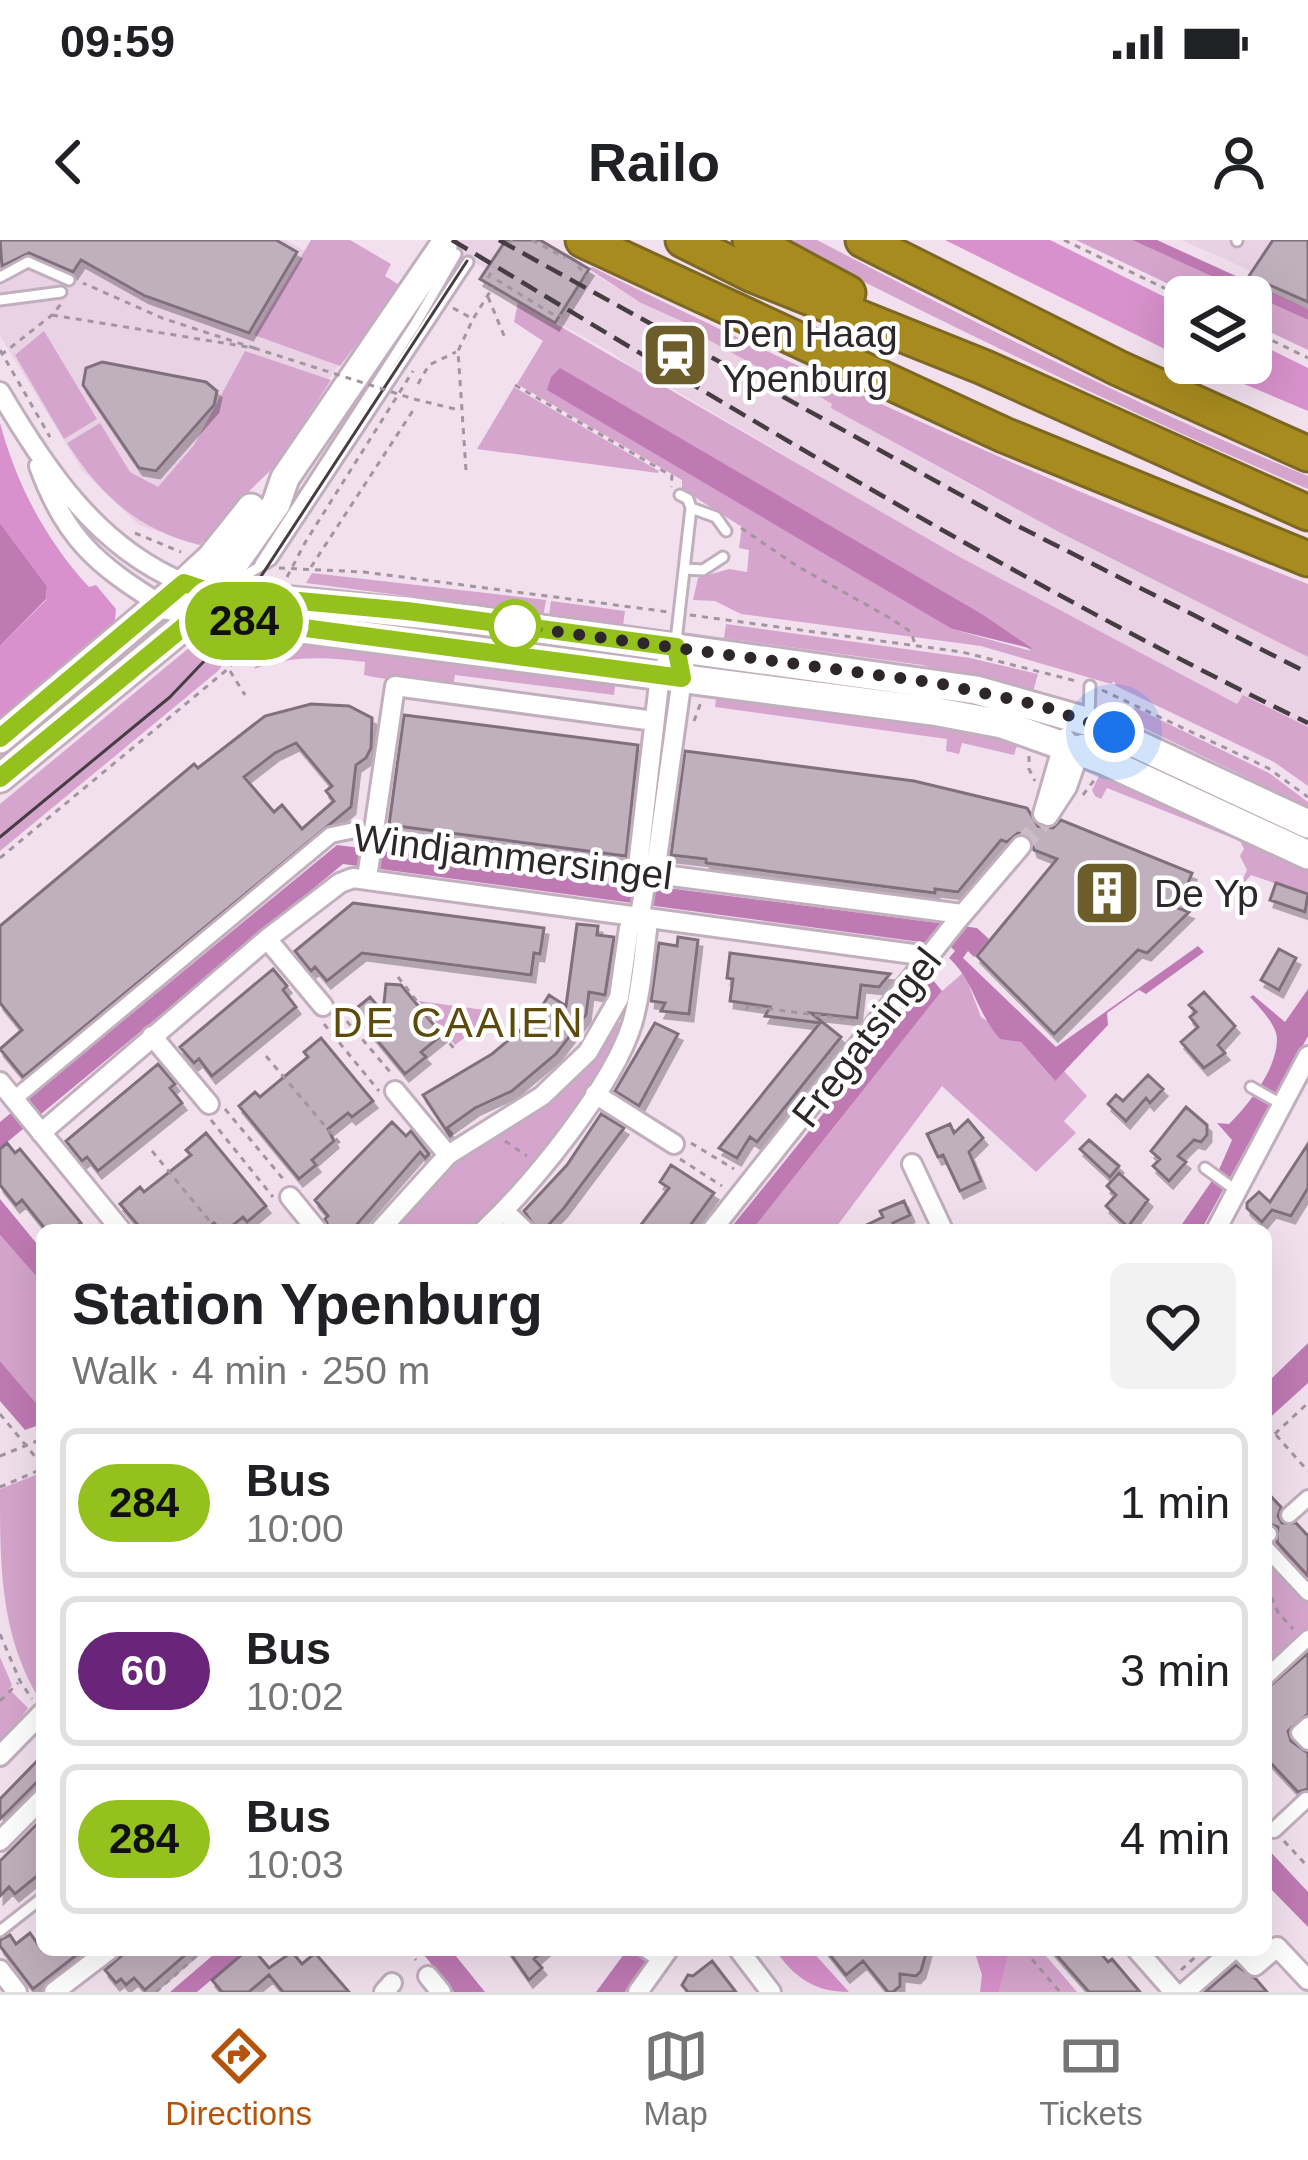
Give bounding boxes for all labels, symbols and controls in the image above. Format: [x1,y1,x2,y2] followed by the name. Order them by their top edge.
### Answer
[60,16,175,67] text: 09:59
[36,129,102,195] icon: back
[1206,129,1272,195] icon: person
[588,132,720,192] text: Railo
[1164,276,1272,384] map controls
[1164,276,1272,384] button: layers
[722,312,898,400] place label: Den Haag Ypenburg
[640,320,710,390] station icon: Den Haag Ypenburg
[175,582,313,660] line badge: 284
[209,597,279,644] text: 284
[490,601,540,651] unlabelled marker
[1084,702,1144,762] your location
[351,816,675,897] street label: Windjammersingel
[1072,858,1142,928] building icon: De Yp
[1154,872,1259,915] place label: De Yp
[783,940,949,1135] street label: Fregatsingel
[332,999,586,1046] district label: DE CAAIEN
[1110,1263,1236,1389] button: heart
[72,1272,543,1336] text: Station Ypenburg
[72,1349,430,1392] text: Walk · 4 min · 250 m
[246,1455,331,1506] text: Bus
[1120,1477,1230,1528] text: 1 min
[109,1479,179,1526] text: 284
[246,1507,344,1550] text: 10:00
[246,1623,331,1674] text: Bus
[1120,1645,1230,1696] text: 3 min
[121,1647,167,1694] text: 60
[246,1675,344,1718] text: 10:02
[246,1791,331,1842] text: Bus
[1120,1813,1230,1864] text: 4 min
[109,1815,179,1862] text: 284
[246,1843,344,1886] text: 10:03
[165,2023,312,2133] tab: Directions
[643,2023,709,2133] tab: Map
[1039,2023,1143,2133] tab: Tickets

